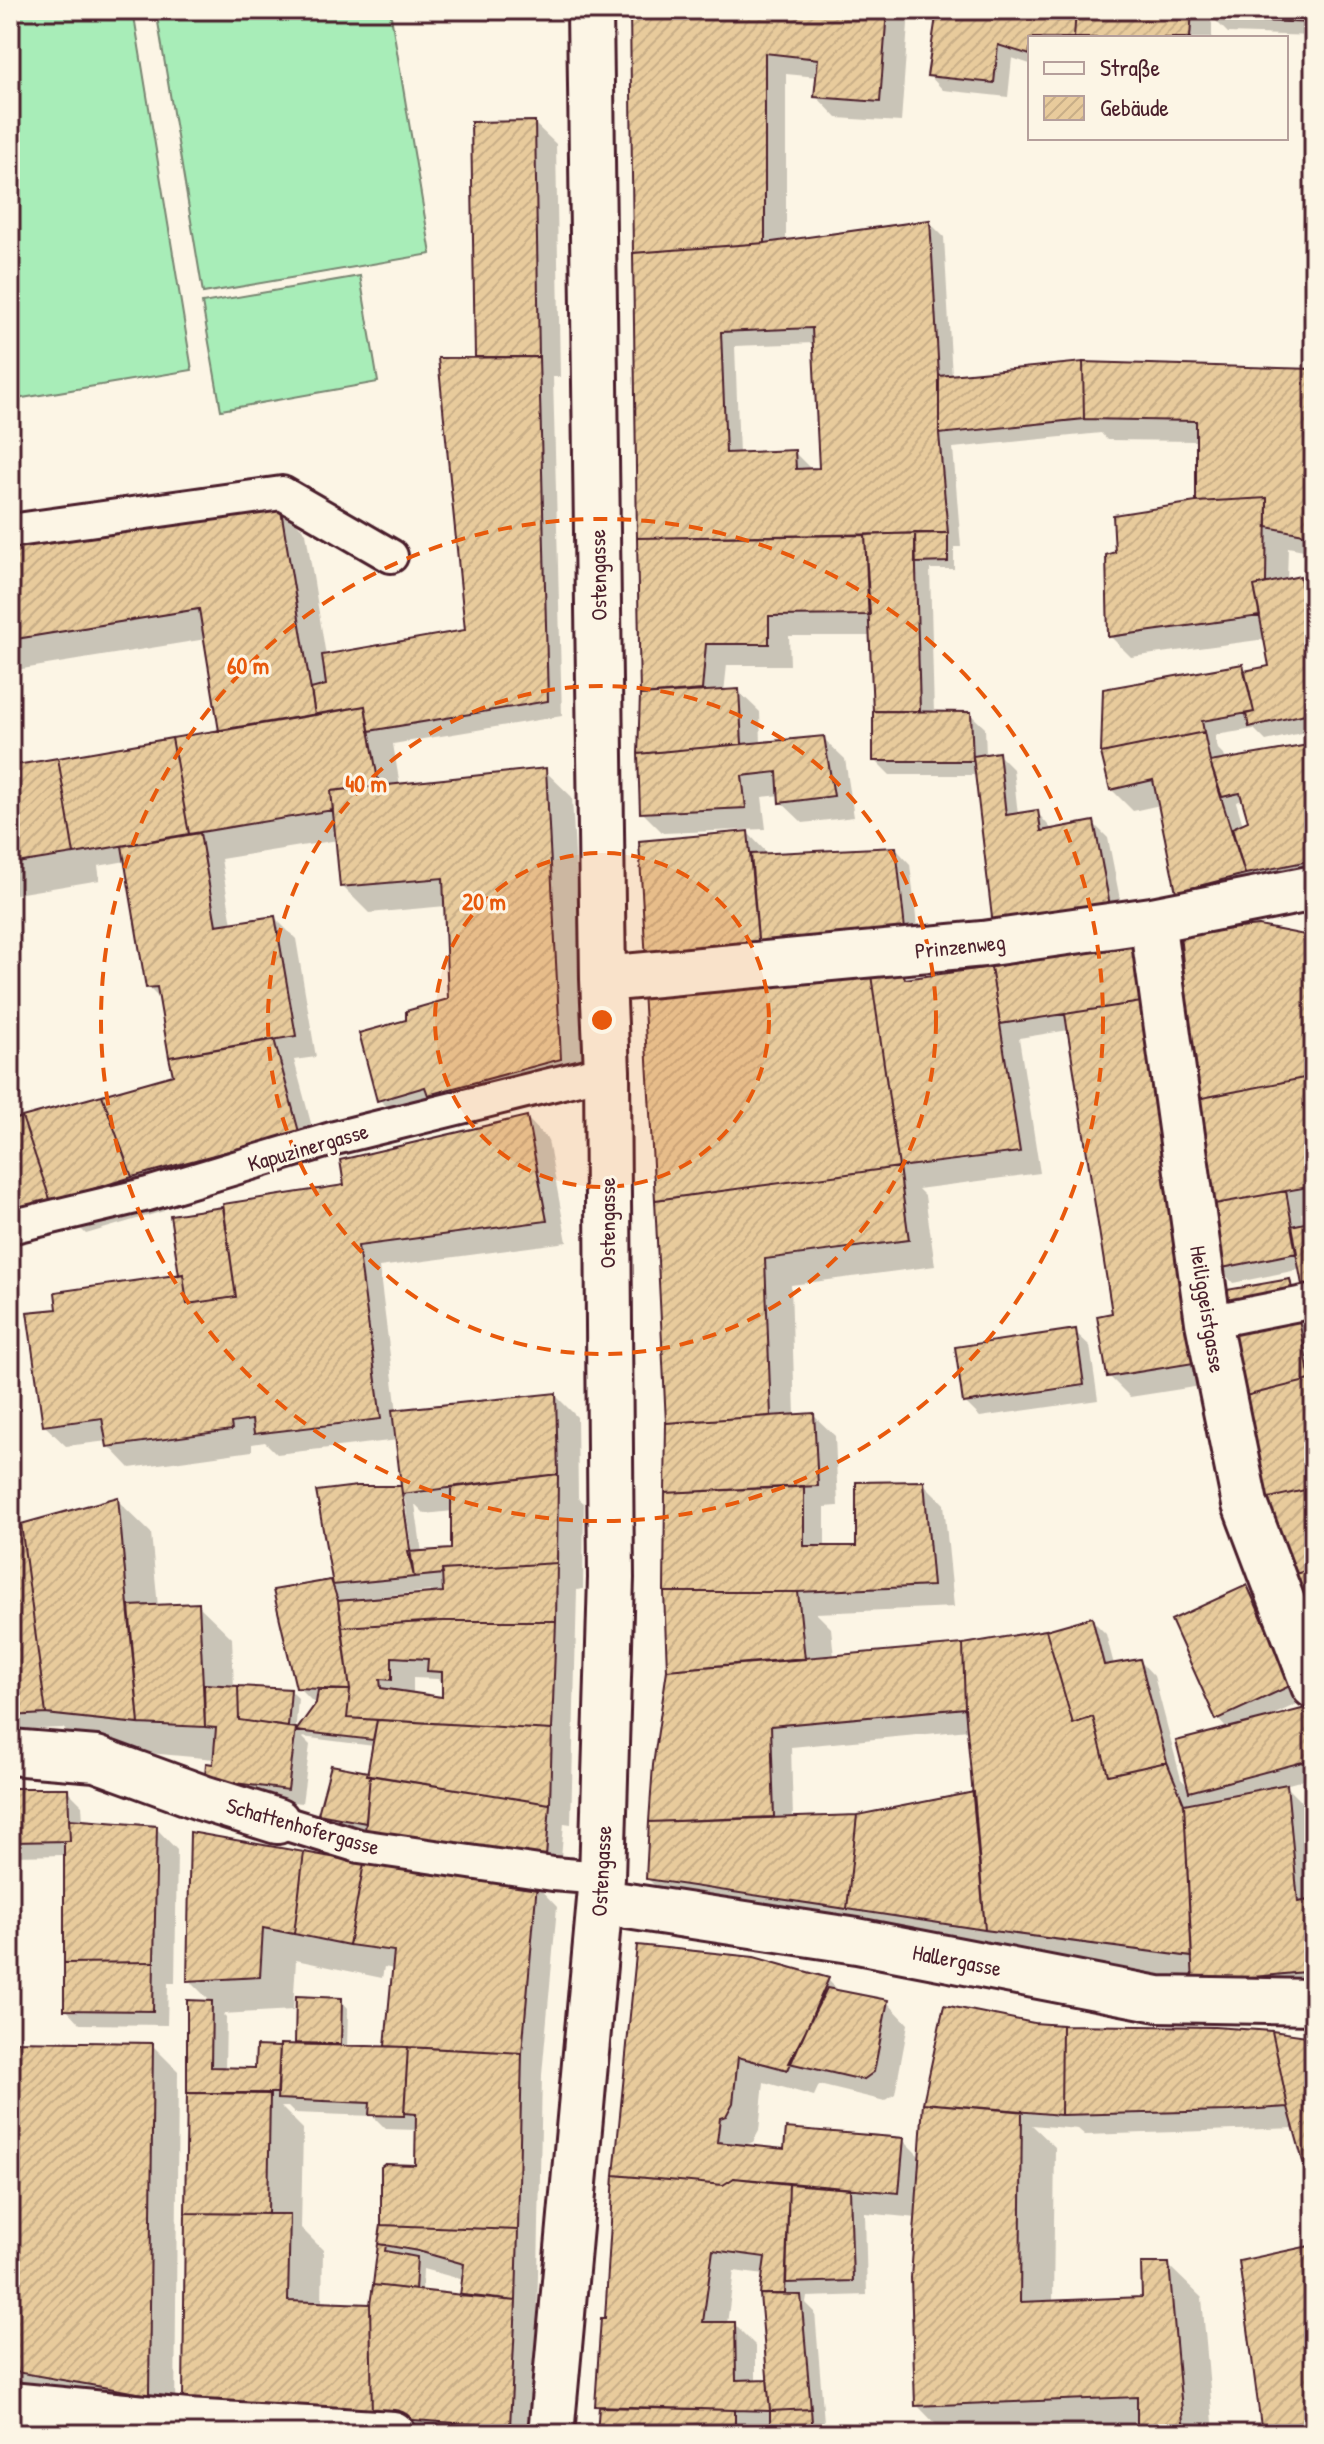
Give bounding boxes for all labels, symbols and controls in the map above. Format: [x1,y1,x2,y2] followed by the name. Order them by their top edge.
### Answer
[1028,36,1288,140] legend
[1100,51,1161,83] text: Straße
[1100,91,1169,123] text: Gebäude
[582,529,614,621] street label: Ostengasse
[227,649,269,681] text: 60 m
[345,767,387,799] text: 40 m
[462,885,506,917] text: 20 m
[913,926,1007,966] street label: Prinzenweg
[588,1006,616,1034] centre of rings
[244,1115,372,1179] street label: Kapuzinergasse
[592,1177,622,1269] street label: Ostengasse
[1183,1243,1233,1375] street label: Heiliggeistgasse
[223,1790,383,1862] street label: Schattenhofergasse
[584,1825,618,1917] street label: Ostengasse
[910,1937,1004,1983] street label: Hallergasse

